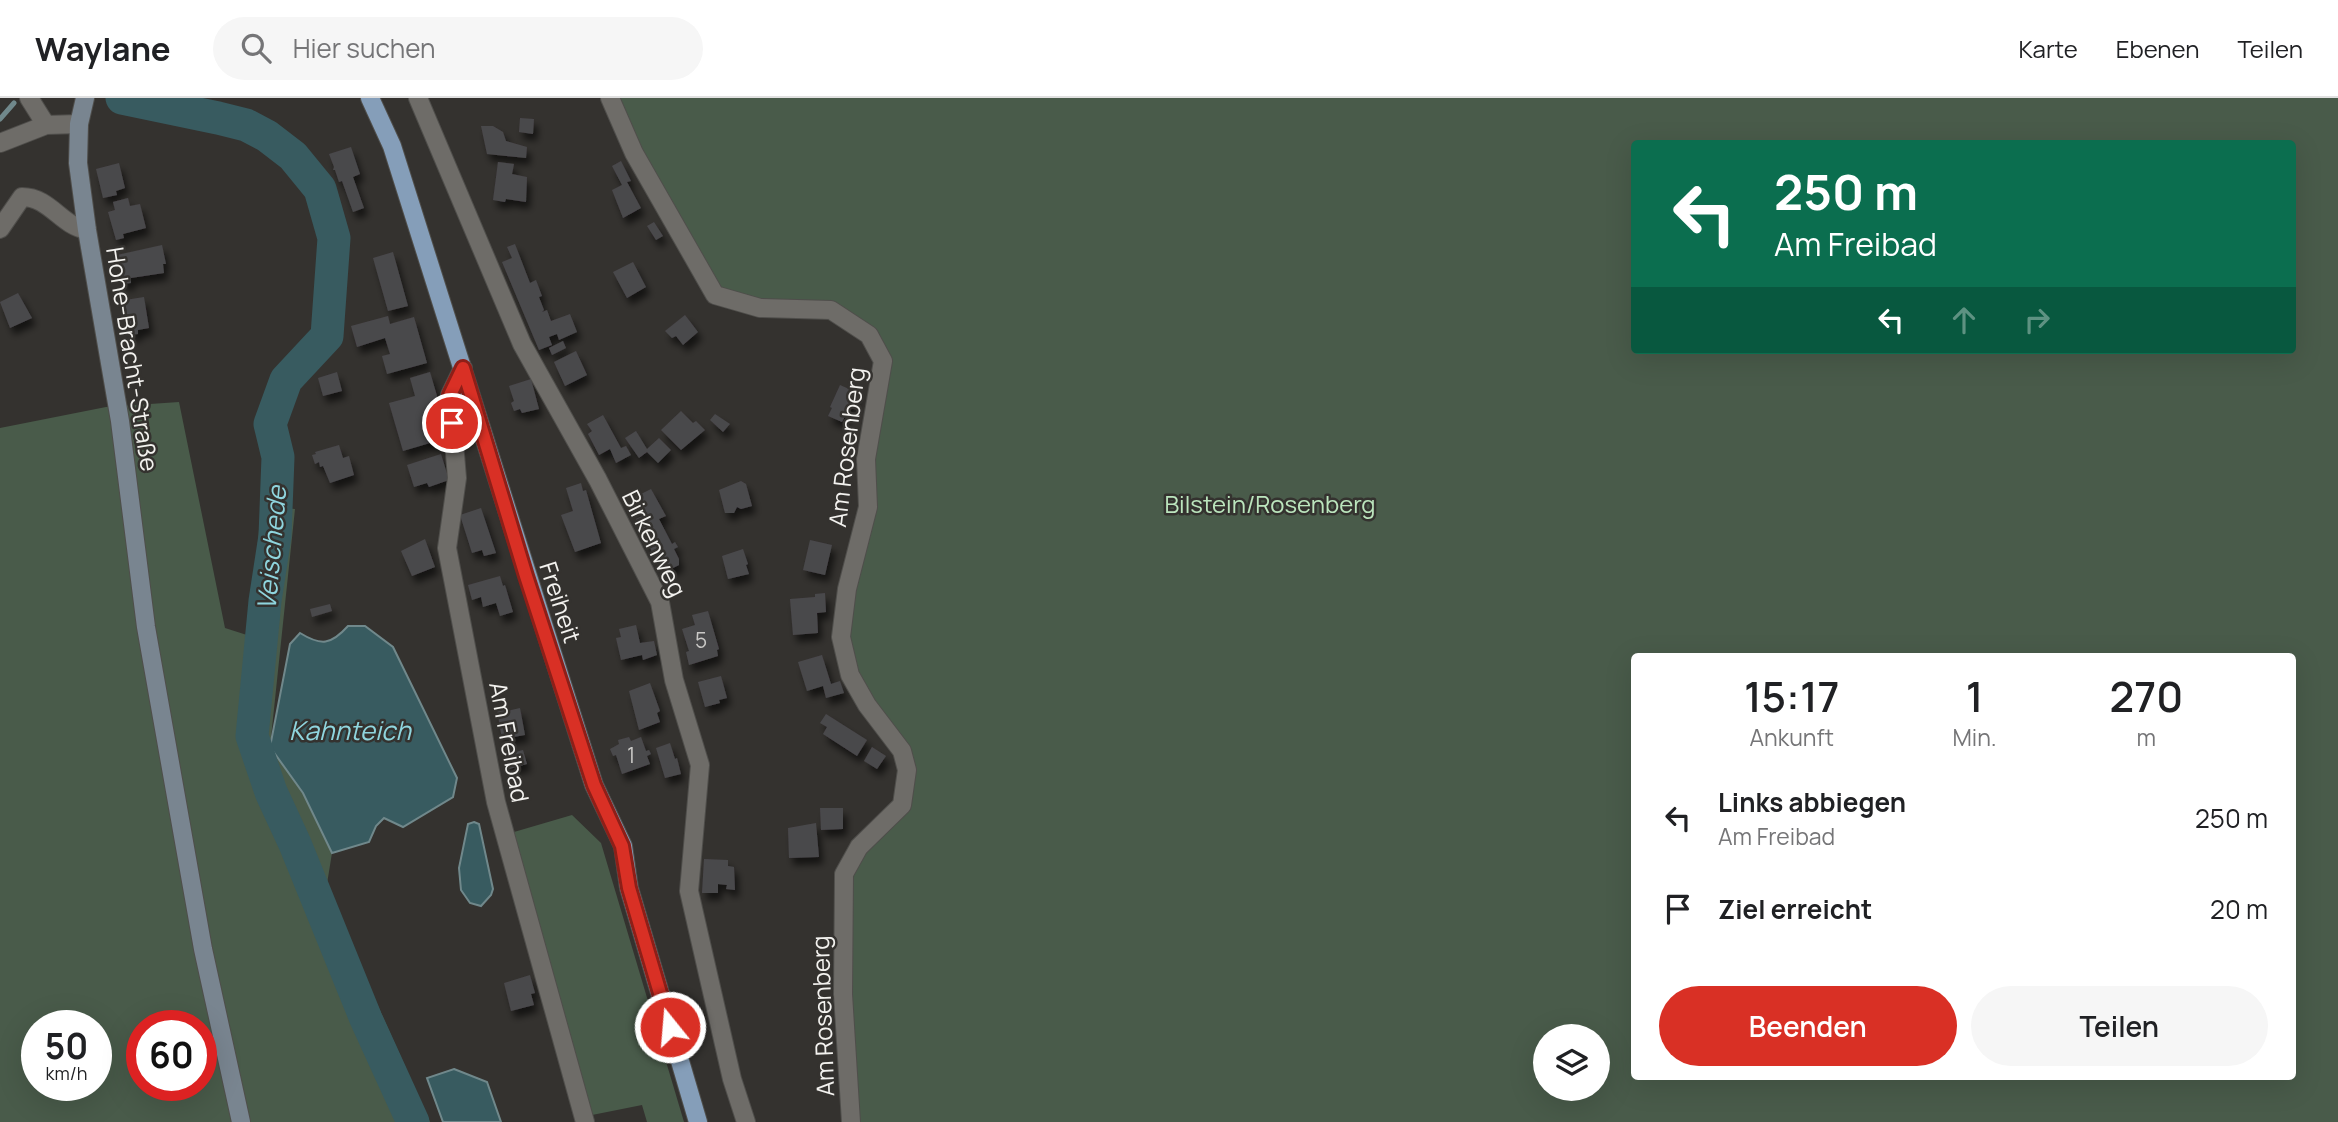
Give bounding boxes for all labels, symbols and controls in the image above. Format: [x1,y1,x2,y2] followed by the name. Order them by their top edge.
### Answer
[213,17,703,80] search box
[35,26,171,71] text: Waylane
[237,29,275,67] icon: search
[293,30,436,66] text: Hier suchen
[2018,32,2078,65] text: Karte
[2116,32,2199,65] text: Ebenen
[2237,32,2303,65] text: Teilen
[1774,158,1918,225] text: 250 m
[1659,168,1750,259] icon: left
[1774,222,1937,266] text: Am Freibad
[99,244,167,474] street label: Hohe-Bracht-Straße
[1872,301,1910,339] icon: left
[1945,301,1983,339] icon: ahead
[2018,301,2056,339] icon: right
[820,365,872,529] street label: Am Rosenberg
[422,393,482,453] pin
[433,404,471,442] icon: arrive
[248,483,295,612] water label: Veischede
[615,484,695,602] street label: Birkenweg
[1164,487,1376,520] park label: Bilstein/Rosenberg
[532,557,590,647] street label: Freiheit
[695,626,707,654] house number: 5
[1744,667,1840,725] text: 15:17
[1966,667,1983,725] text: 1
[2110,667,2183,725] text: 270
[482,679,538,805] street label: Am Freibad
[289,712,412,748] water label: Kahnteich
[1750,721,1834,753] text: Ankunft
[1952,721,1997,753] text: Min.
[2137,721,2156,753] text: m
[627,741,635,769] house number: 1
[1718,784,1906,820] text: Links abbiegen
[1659,799,1697,837] icon: left
[2195,800,2268,836] text: 250 m
[1718,820,1835,852] text: Am Freibad
[1659,890,1697,928] icon: arrive
[1718,891,1872,927] text: Ziel erreicht
[2210,891,2268,927] text: 20 m
[803,935,841,1097] street label: Am Rosenberg
[1659,986,1957,1066] button: Beenden
[1971,986,2268,1066] button: Teilen
[633,990,707,1064] position arrow
[126,1010,217,1101] speed limit sign: 60
[45,1022,88,1070] text: 50
[1533,1024,1610,1101] map controls
[1533,1024,1610,1101] button: layers
[46,1061,87,1085] text: km/h

